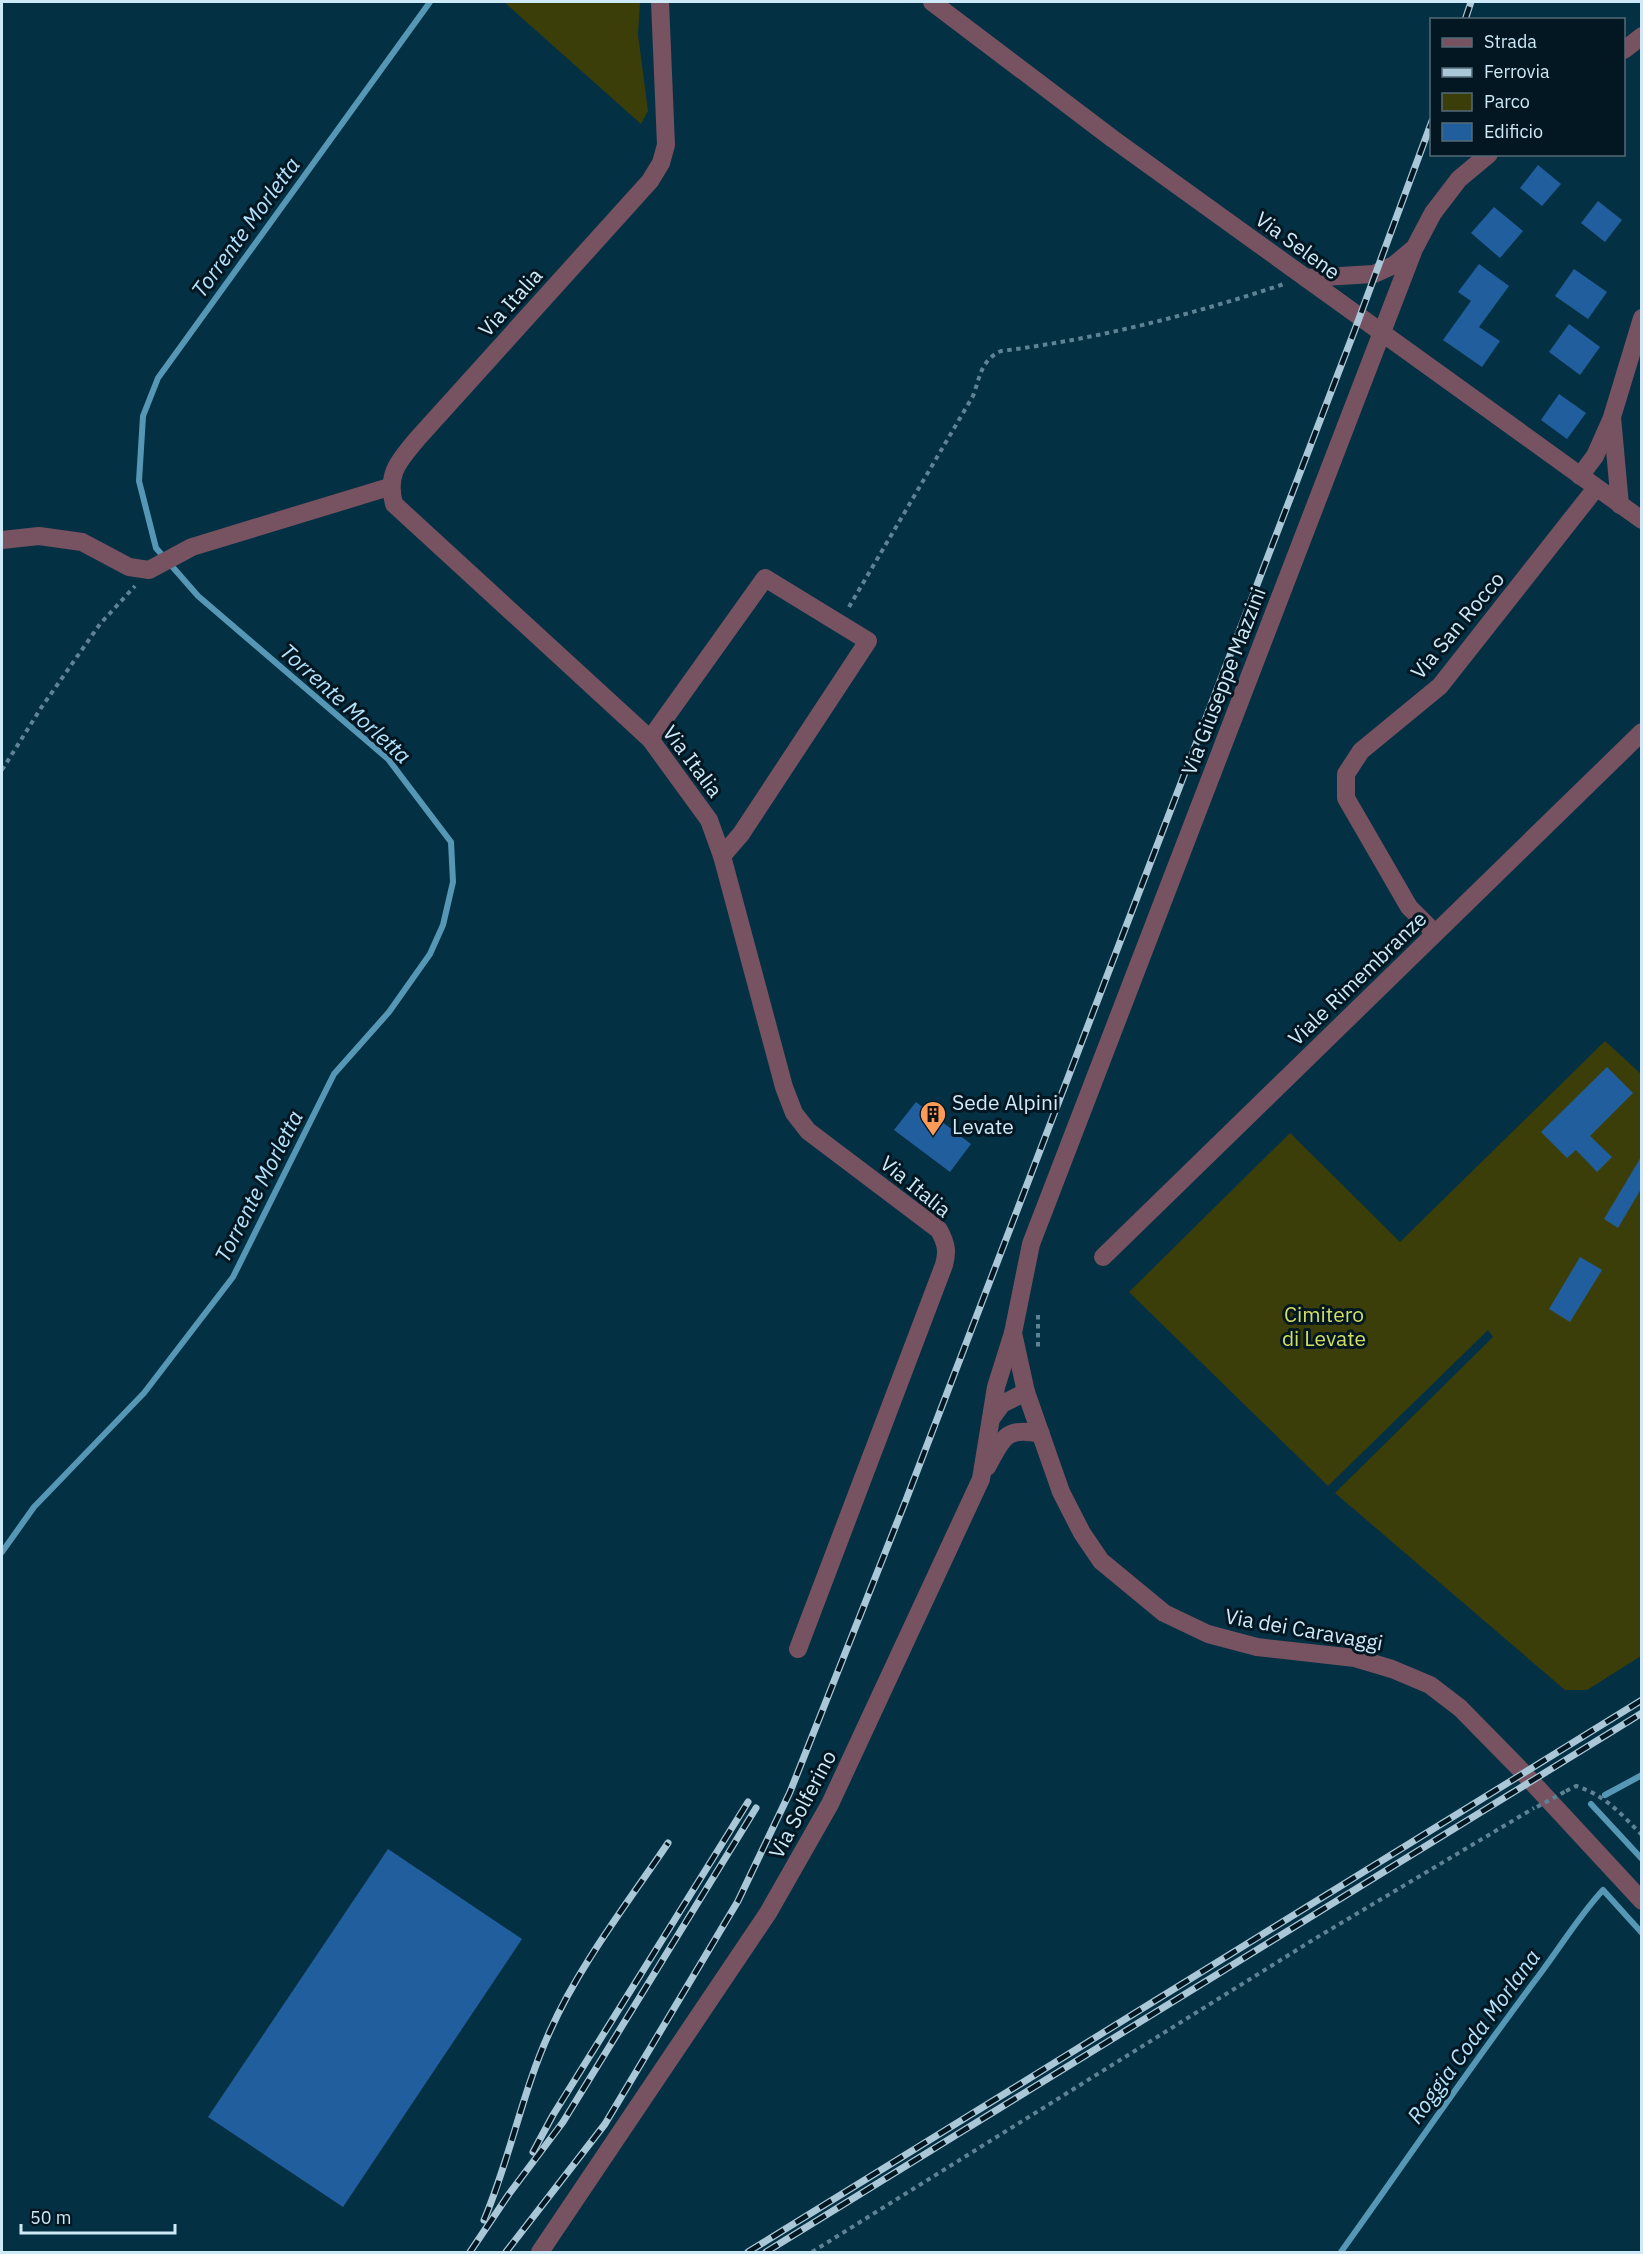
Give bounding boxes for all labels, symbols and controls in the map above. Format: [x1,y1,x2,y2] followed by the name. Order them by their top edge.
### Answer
[1430,18,1625,156] legend
[1484,30,1537,53] text: Strada
[1484,60,1550,83] text: Ferrovia
[1484,90,1530,113] text: Parco
[1484,120,1543,143] text: Edificio
[184,151,306,303] water label: Torrente Morletta
[1250,205,1346,285] street label: Via Selene
[472,262,548,342] street label: Via Italia
[1404,565,1510,685] street label: Via San Rocco
[1174,583,1272,779] street label: Via Giuseppe Mazzini
[274,636,418,770] water label: Torrente Morletta
[657,719,729,803] street label: Via Italia
[1282,905,1432,1051] street label: Viale Rimembranze
[952,1088,1058,1140] place label: Sede Alpini Levate
[918,1099,948,1137] building icon: Sede Alpini Levate
[207,1105,309,1267] water label: Torrente Morletta
[875,1149,957,1223] street label: Via Italia
[1282,1300,1366,1352] park label: Cimitero di Levate
[1223,1601,1385,1657] street label: Via dei Caravaggi
[762,1745,842,1863] street label: Via Solferino
[1400,1943,1546,2129] water label: Roggia Coda Morlana
[21,2197,176,2235] scale bar
[30,2206,72,2229] text: 50 m

